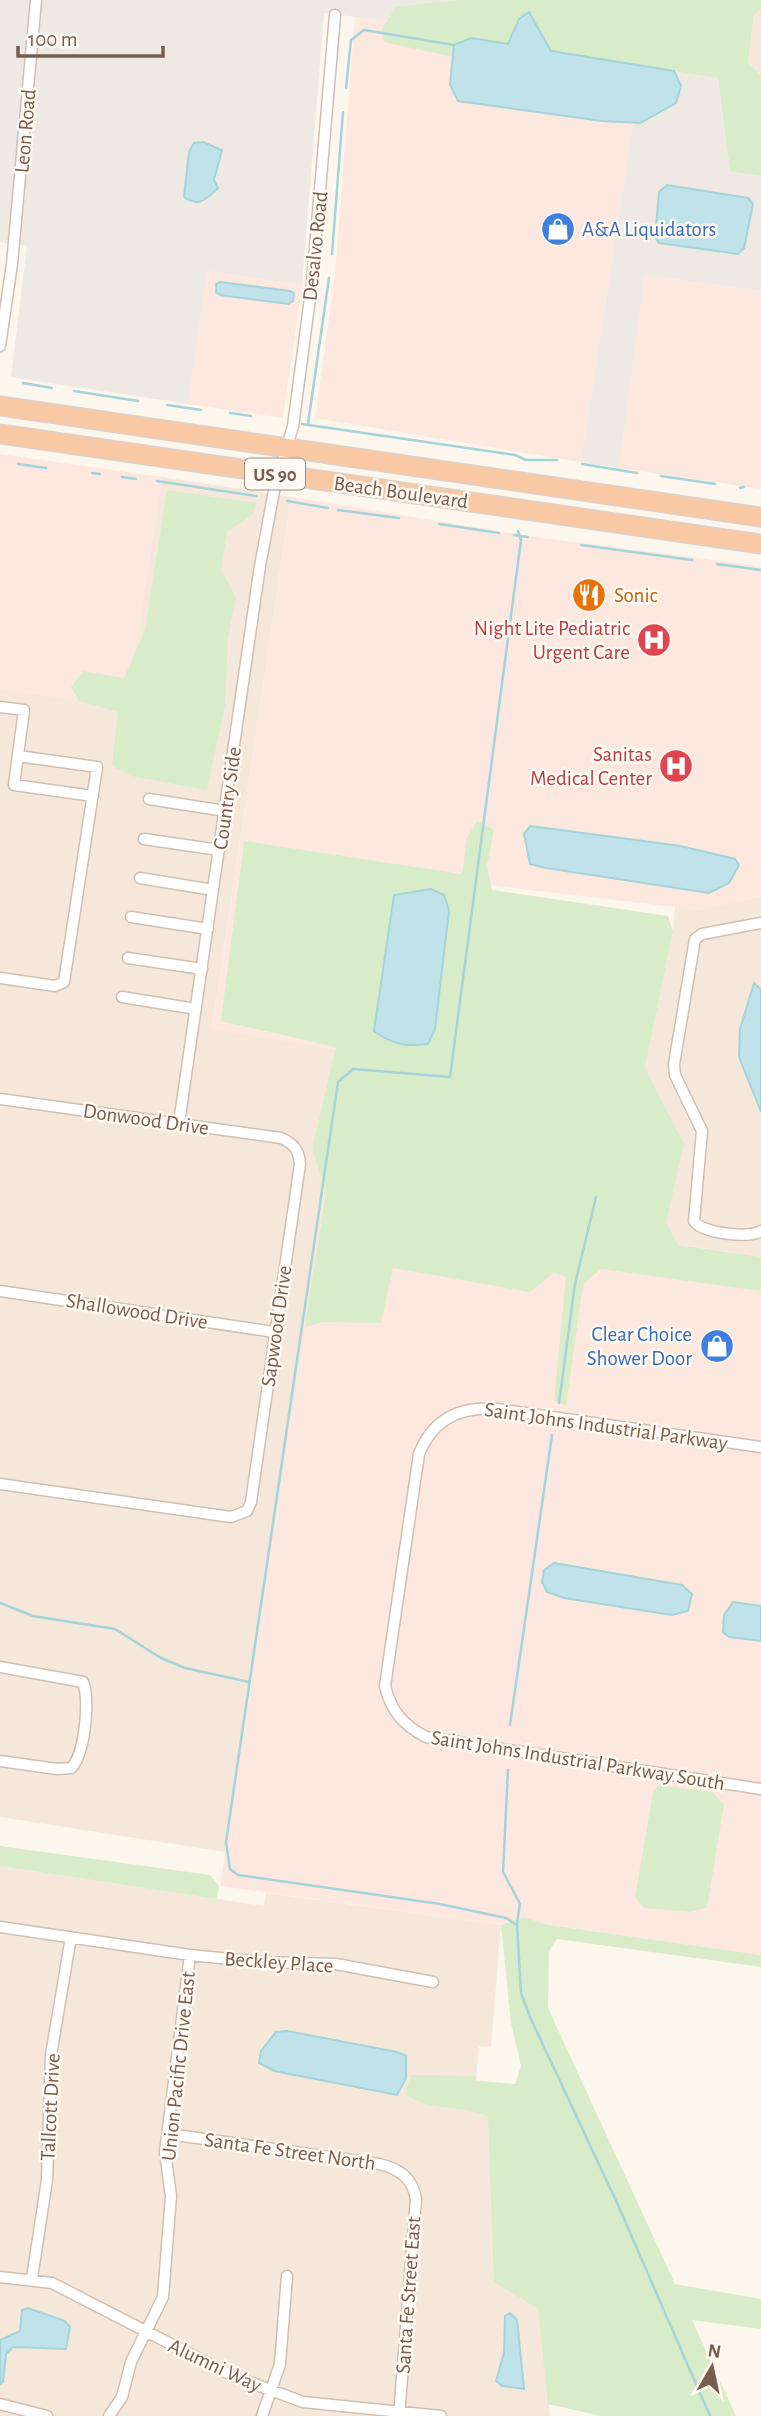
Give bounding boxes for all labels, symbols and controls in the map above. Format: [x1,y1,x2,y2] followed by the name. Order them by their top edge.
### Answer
[18,14,163,58] scale bar
[28,29,78,50] text: 100 m
[11,88,40,174] street label: Leon Road
[299,190,332,302] street label: Desalvo Road
[539,210,577,248] shop icon: A&A Liquidators
[582,219,716,240] place label: A&A Liquidators
[245,458,305,489] road number: US 90
[332,473,470,512] street label: Beach Boulevard
[570,576,608,614] restaurant icon: Sonic
[614,585,658,606] place label: Sonic
[474,618,630,663] place label: Night Lite Pediatric Urgent Care
[635,621,673,659] hospital icon: Night Lite Pediatric Urgent Care
[530,744,652,789] place label: Sanitas Medical Center
[210,745,245,851] street label: Country Side
[657,747,695,785] hospital icon: Sanitas Medical Center
[82,1100,210,1139] street label: Donwood Drive
[258,1264,295,1388] street label: Sapwood Drive
[65,1290,209,1333] street label: Shallowood Drive
[587,1324,692,1369] place label: Clear Choice Shower Door
[698,1327,736,1365] shop icon: Clear Choice Shower Door
[483,1399,729,1454] street label: Saint Johns Industrial Parkway
[430,1727,726,1794] street label: Saint Johns Industrial Parkway South
[224,1948,334,1977] street label: Beckley Place
[158,1970,199,2162] street label: Union Pacific Drive East
[37,2053,64,2161] street label: Tallcott Drive
[203,2129,377,2174] street label: Santa Fe Street North
[393,2215,425,2375] street label: Santa Fe Street East
[677,2332,747,2402] north arrow
[165,2335,264,2396] street label: Alumni Way
[706,2341,722,2362] text: N

